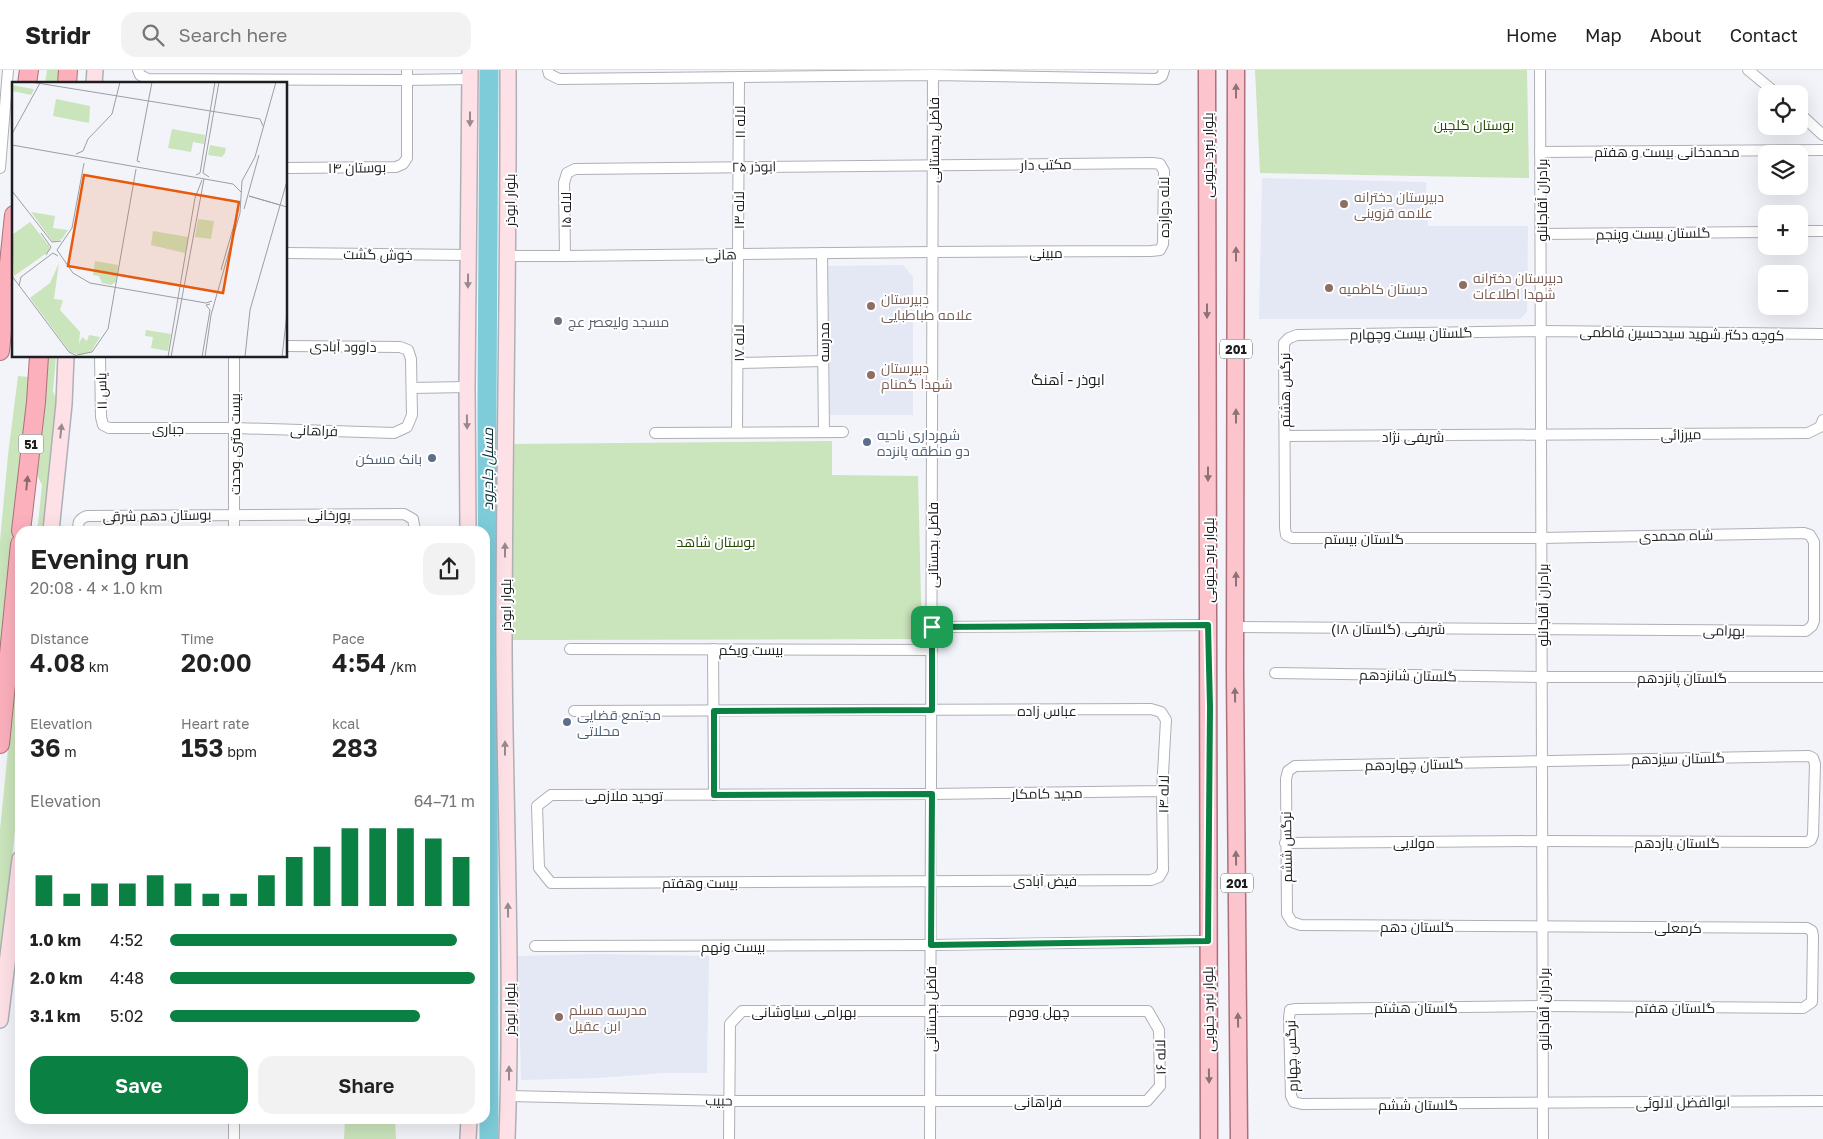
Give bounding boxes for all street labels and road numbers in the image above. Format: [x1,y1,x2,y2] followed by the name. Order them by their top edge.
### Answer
[925,97,942,183] street label: فاضل بجستانی
[731,105,748,139] street label: لاله ۱۱
[1199,112,1216,198] street label: بلوار نبرد جنوبی
[1594,143,1740,162] street label: محمدخانی بیست و هفتم
[1019,155,1072,173] street label: مکتب دار
[732,157,776,175] street label: ابوذر ۲۵
[328,158,386,176] street label: بوستان ۱۴
[1533,158,1550,242] street label: برادران آقاجانلو
[501,173,518,228] street label: بلوار ابوذر
[1155,176,1172,238] street label: لاله دوازده
[730,191,747,229] street label: لاله ۱۳
[557,192,574,228] street label: لاله ۱۵
[1595,223,1711,245] street label: گلستان بیست وپنجم
[1029,244,1063,261] street label: مبینی
[343,245,413,263] street label: خوش گشت
[705,245,737,263] street label: هانی
[815,322,832,362] street label: مدرسه
[1349,323,1473,345] street label: گلستان بیست وچهارم
[1579,323,1784,345] street label: کوچه دکتر شهید سیدحسین فاطمی
[730,324,747,362] street label: لاله ۱۷
[309,337,377,355] street label: داوود آبادی
[1220,340,1252,358] road number: 201
[1276,353,1295,427] street label: نرگس هشتم
[92,372,110,410] street label: یاس ۱۱
[226,393,243,495] street label: بیست متری وحدت
[152,420,184,437] street label: جباری
[290,421,338,439] street label: فراهانی
[1660,425,1702,443] street label: میرزائی
[1382,428,1444,445] street label: شریفی نژاد
[18,434,44,454] road number: 51
[924,502,941,588] street label: فاضل بجستانی
[102,506,212,526] street label: بوستان دهم شرقی
[307,506,351,525] street label: پورخانی
[1200,517,1217,603] street label: بلوار نبرد جنوبی
[1639,526,1713,544] street label: شاه محمدی
[1324,530,1404,549] street label: گلستان بیستم
[1534,563,1551,647] street label: برادران آقاجانلو
[497,578,514,633] street label: بلوار ابوذر
[1331,620,1445,637] street label: شریفی (گلستان ۱۸)
[1703,621,1745,639] street label: بهرامی
[719,641,783,660] street label: بیست ویکم
[1359,666,1457,686] street label: گلستان شانزدهم
[1637,669,1727,688] street label: گلستان پانزدهم
[1017,702,1077,719] street label: عباس زاده
[1631,749,1725,769] street label: گلستان سیزدهم
[1364,755,1464,775] street label: گلستان چهاردهم
[1154,775,1172,813] street label: لاله ۱۴
[1010,784,1083,802] street label: مجید کامکار
[585,787,663,804] street label: توحید ملازمی
[1277,811,1297,883] street label: نرگس ششم
[1393,834,1435,851] street label: مولایی
[1634,834,1720,853] street label: گلستان یازدهم
[1013,872,1077,889] street label: فیض آبادی
[662,874,738,893] street label: بیست وهفتم
[1221,874,1253,892] road number: 201
[1380,918,1454,937] street label: گلستان دهم
[1654,919,1702,936] street label: کرمعلی
[701,938,765,957] street label: بیست ونهم
[922,966,939,1052] street label: فاضل بجستانی
[1199,966,1217,1052] street label: بلوار نبرد جنوبی
[1535,967,1552,1051] street label: برادران آقاجانلو
[501,982,518,1037] street label: بلوار ابوذر
[1374,999,1458,1018] street label: گلستان هشتم
[1635,999,1715,1018] street label: گلستان هفتم
[751,1003,857,1020] street label: بهرامی سیاوشانی
[1008,1003,1070,1022] street label: چهل ودوم
[1281,1020,1303,1092] street label: نرگس چهارم
[1151,1039,1169,1075] street label: لاله ۱۶
[705,1091,733,1109] street label: حبیب
[1014,1093,1062,1110] street label: فراهانی
[1636,1093,1730,1111] street label: ابوالفضل لالوئی
[1378,1096,1458,1115] street label: گلستان ششم

